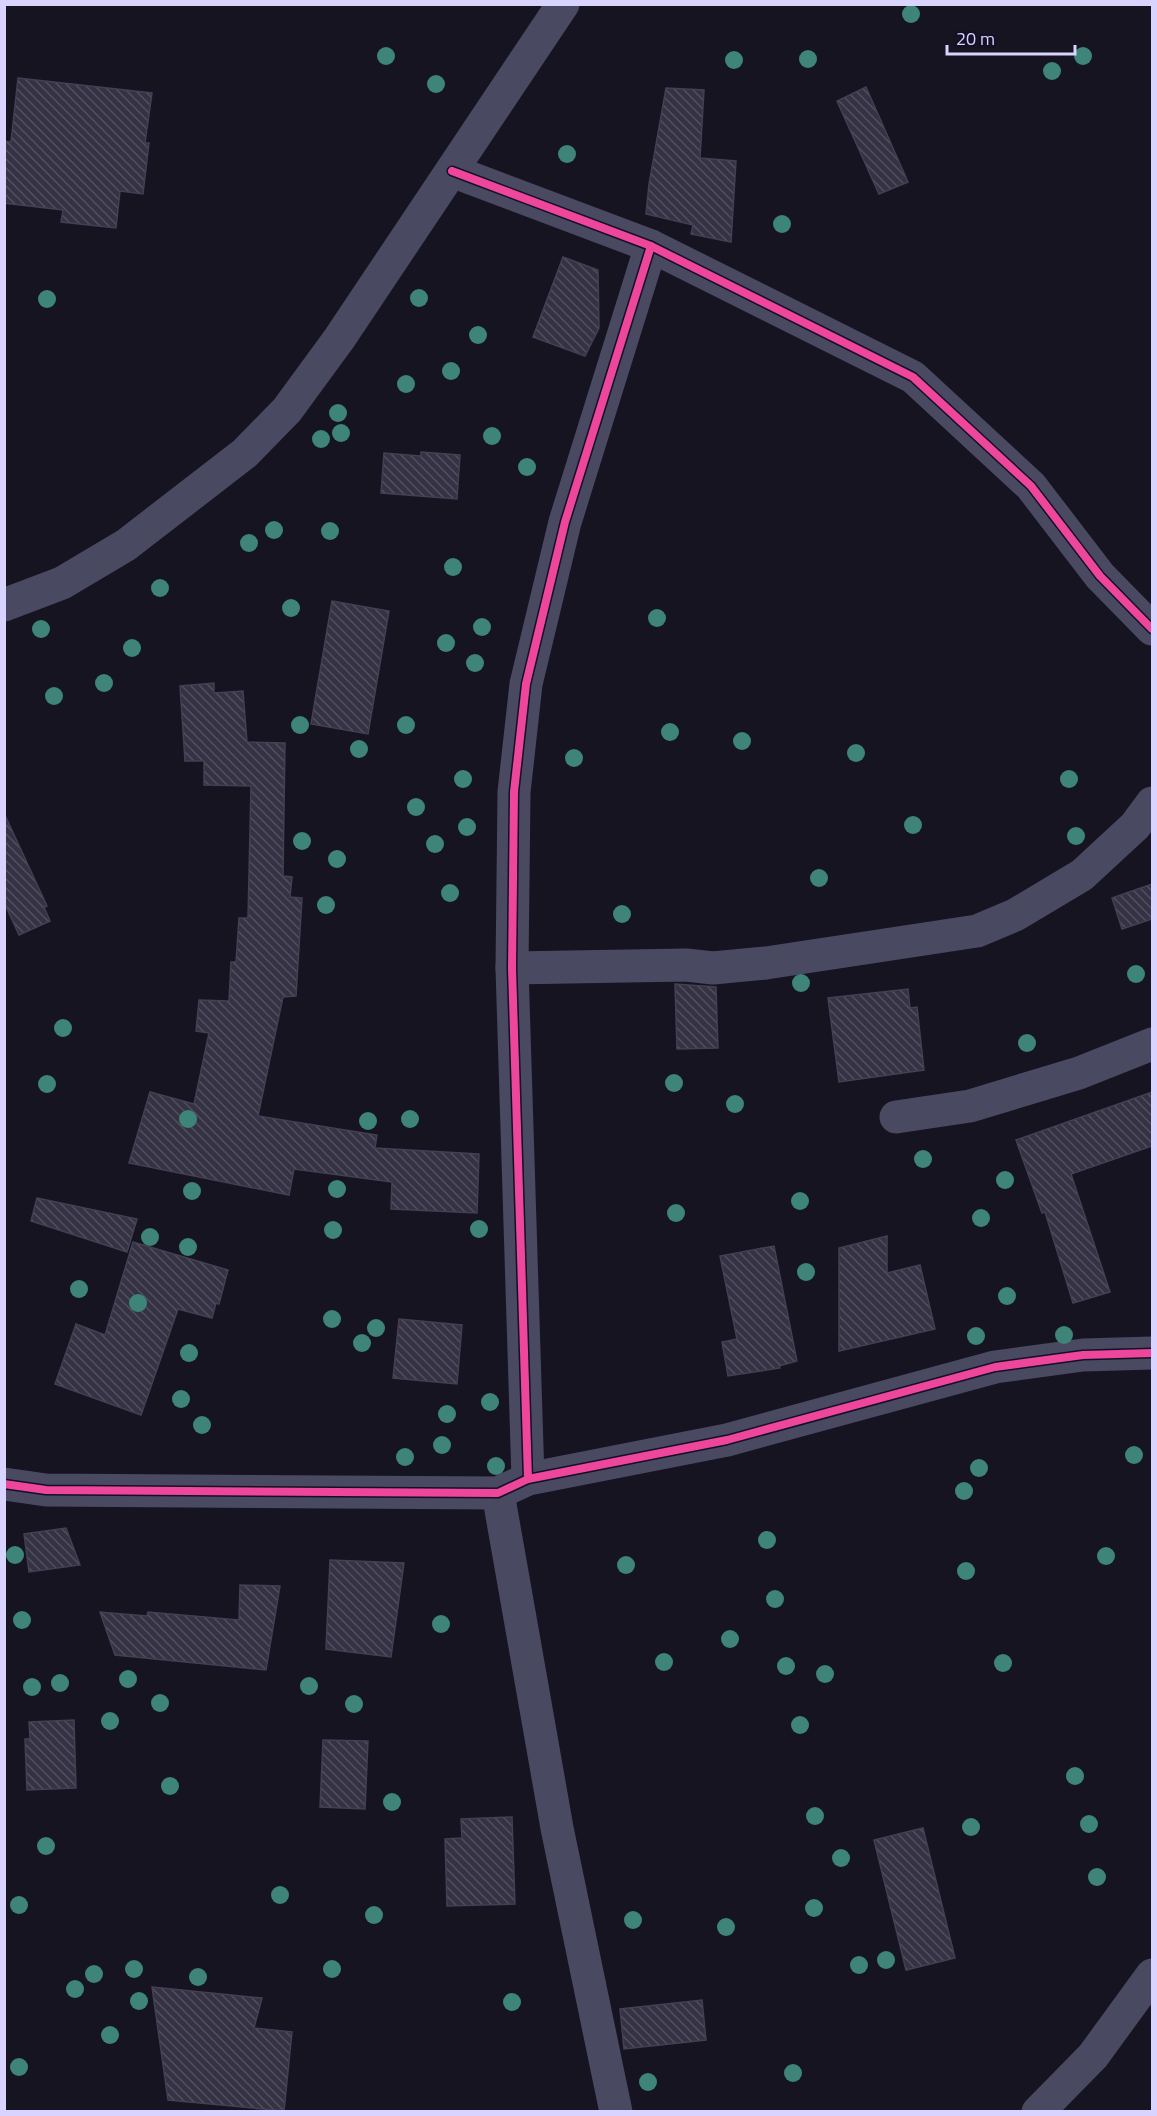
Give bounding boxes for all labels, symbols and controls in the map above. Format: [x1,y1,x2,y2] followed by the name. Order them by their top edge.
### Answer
[947,18,1074,56] scale bar
[956,25,995,52] text: 20 m

